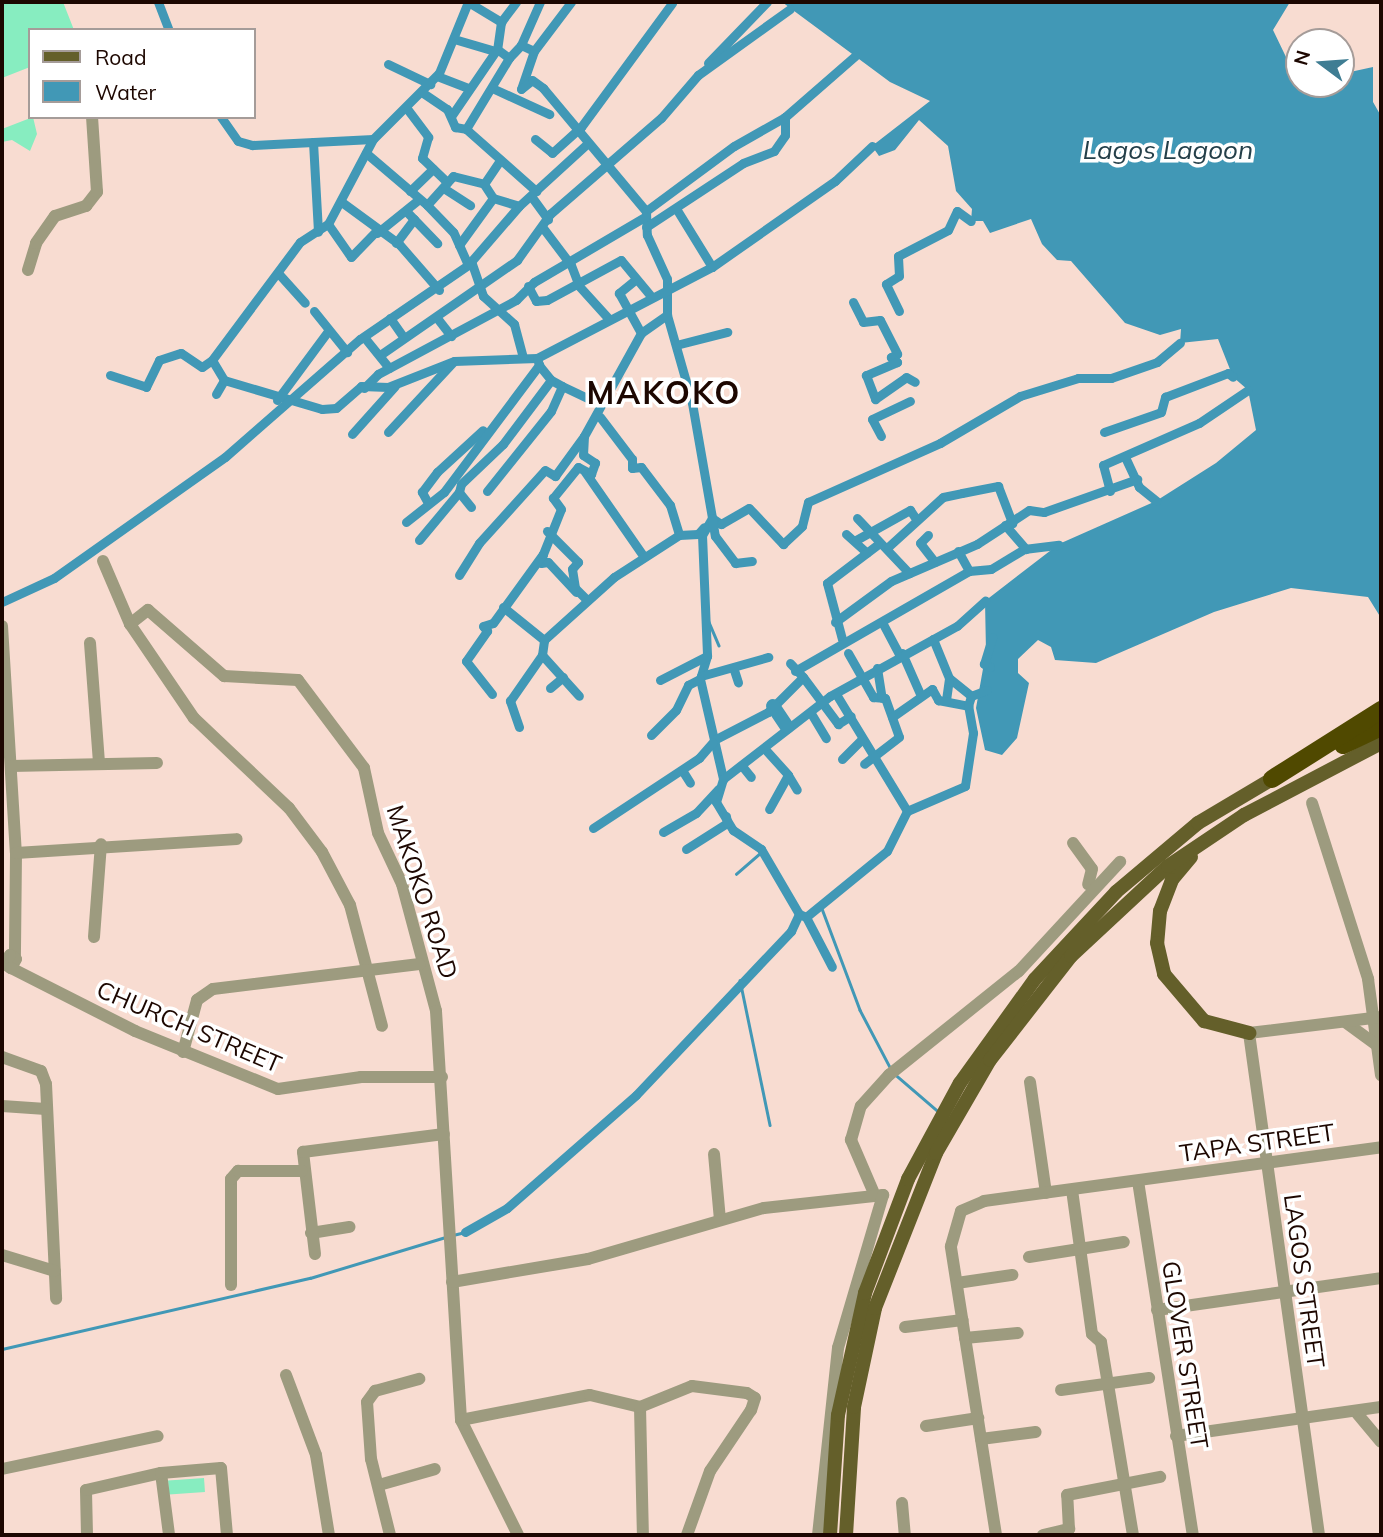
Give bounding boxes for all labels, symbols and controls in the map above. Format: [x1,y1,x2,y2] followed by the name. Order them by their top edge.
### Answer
[28,28,256,119] legend
[1285,28,1355,98] north arrow
[95,44,146,70] text: Road
[1288,48,1315,68] text: N
[95,79,156,105] text: Water
[1083,134,1253,166] water label: Lagos Lagoon
[587,373,741,411] district label: MAKOKO
[380,802,464,982] street label: MAKOKO ROAD
[92,975,286,1079] street label: CHURCH STREET
[1178,1118,1336,1168] street label: TAPA STREET
[1278,1192,1330,1370] street label: LAGOS STREET
[1156,1259,1214,1451] street label: GLOVER STREET

